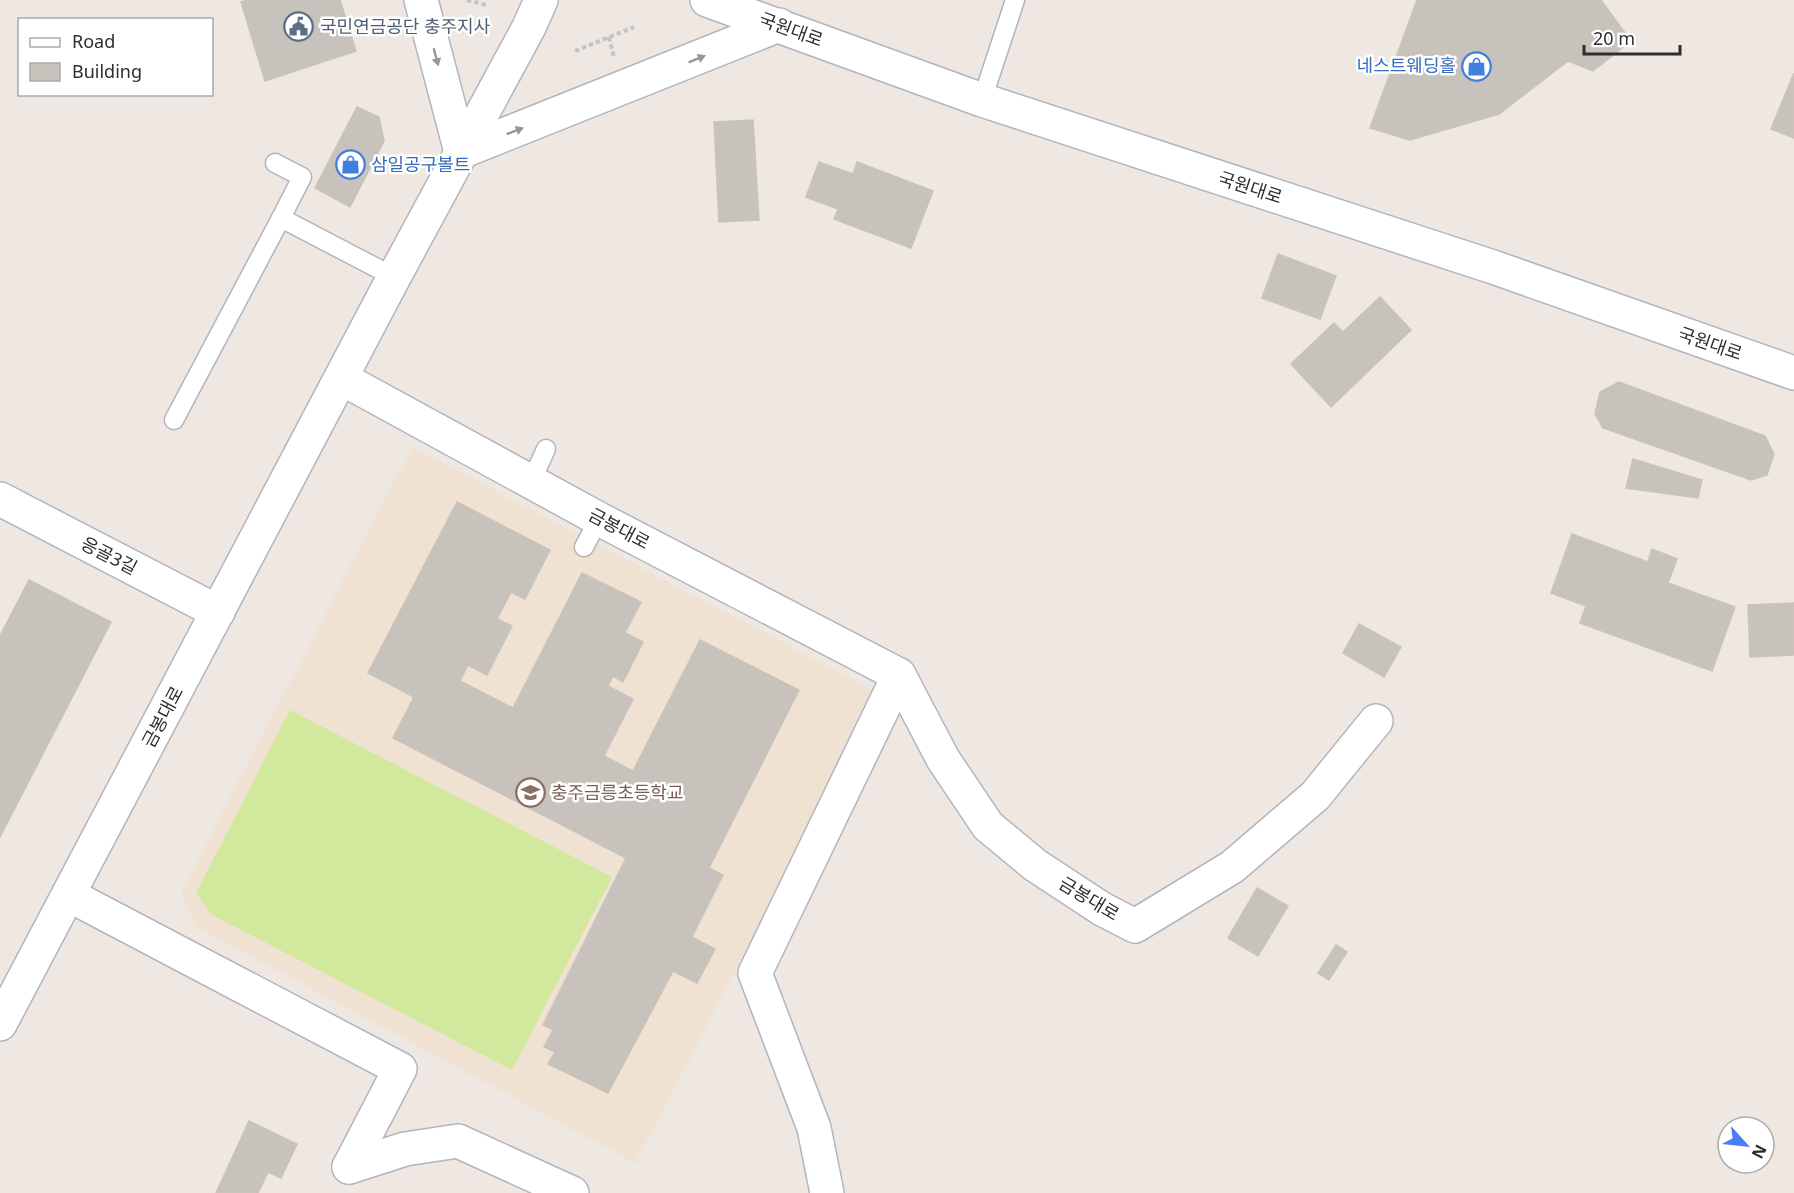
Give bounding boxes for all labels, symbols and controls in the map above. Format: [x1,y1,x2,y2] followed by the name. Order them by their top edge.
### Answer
[756,6,827,52] street label: 국원대로
[283,11,315,43] public building icon: 국민연금공단 충주지사
[320,14,491,38] place label: 국민연금공단 충주지사
[18,18,213,96] legend
[1584,18,1680,56] scale bar
[1593,26,1635,50] text: 20 m
[72,29,115,53] text: Road
[431,47,441,66] one-way arrow
[1461,50,1493,82] shop icon: 네스트웨딩홀
[1357,53,1456,77] place label: 네스트웨딩홀
[688,54,706,64] one-way arrow
[72,59,142,83] text: Building
[507,125,525,135] one-way arrow
[334,149,366,181] shop icon: 삼일공구볼트
[371,152,470,176] place label: 삼일공구볼트
[1215,165,1286,209] street label: 국원대로
[1675,321,1746,365] street label: 국원대로
[585,502,654,554] street label: 금봉대로
[77,531,142,579] street label: 응골3길
[136,682,188,751] street label: 금봉대로
[514,777,546,809] school or university icon: 충주금릉초등학교
[551,780,683,804] place label: 충주금릉초등학교
[1055,871,1124,925] street label: 금봉대로
[1716,1115,1776,1175] north arrow
[1747,1141,1772,1163] text: N

